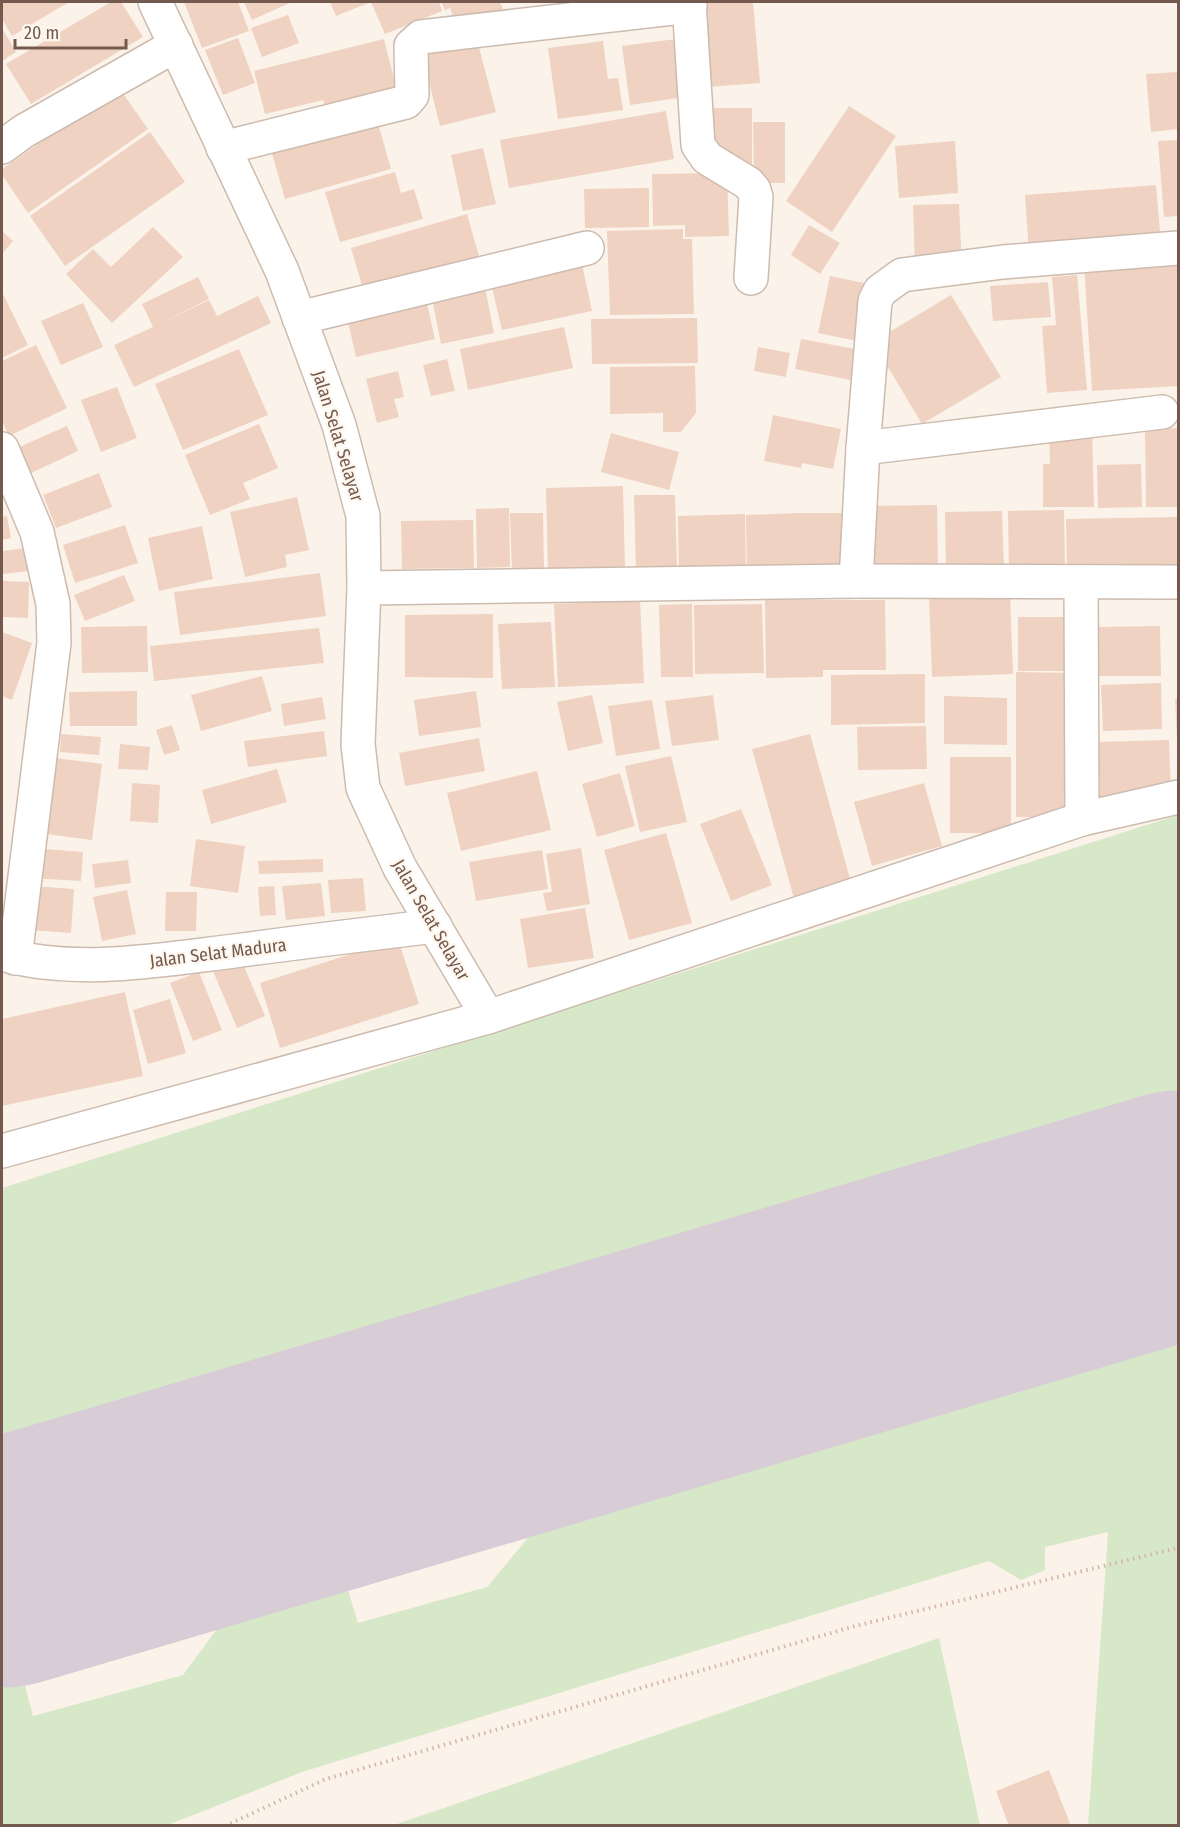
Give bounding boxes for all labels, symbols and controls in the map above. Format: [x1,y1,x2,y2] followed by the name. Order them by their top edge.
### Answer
[15,12,126,50] scale bar
[24,22,59,44] text: 20 m
[308,368,369,505] street label: Jalan Selat Selayar
[387,856,475,985] street label: Jalan Selat Selayar
[148,934,288,972] street label: Jalan Selat Madura

